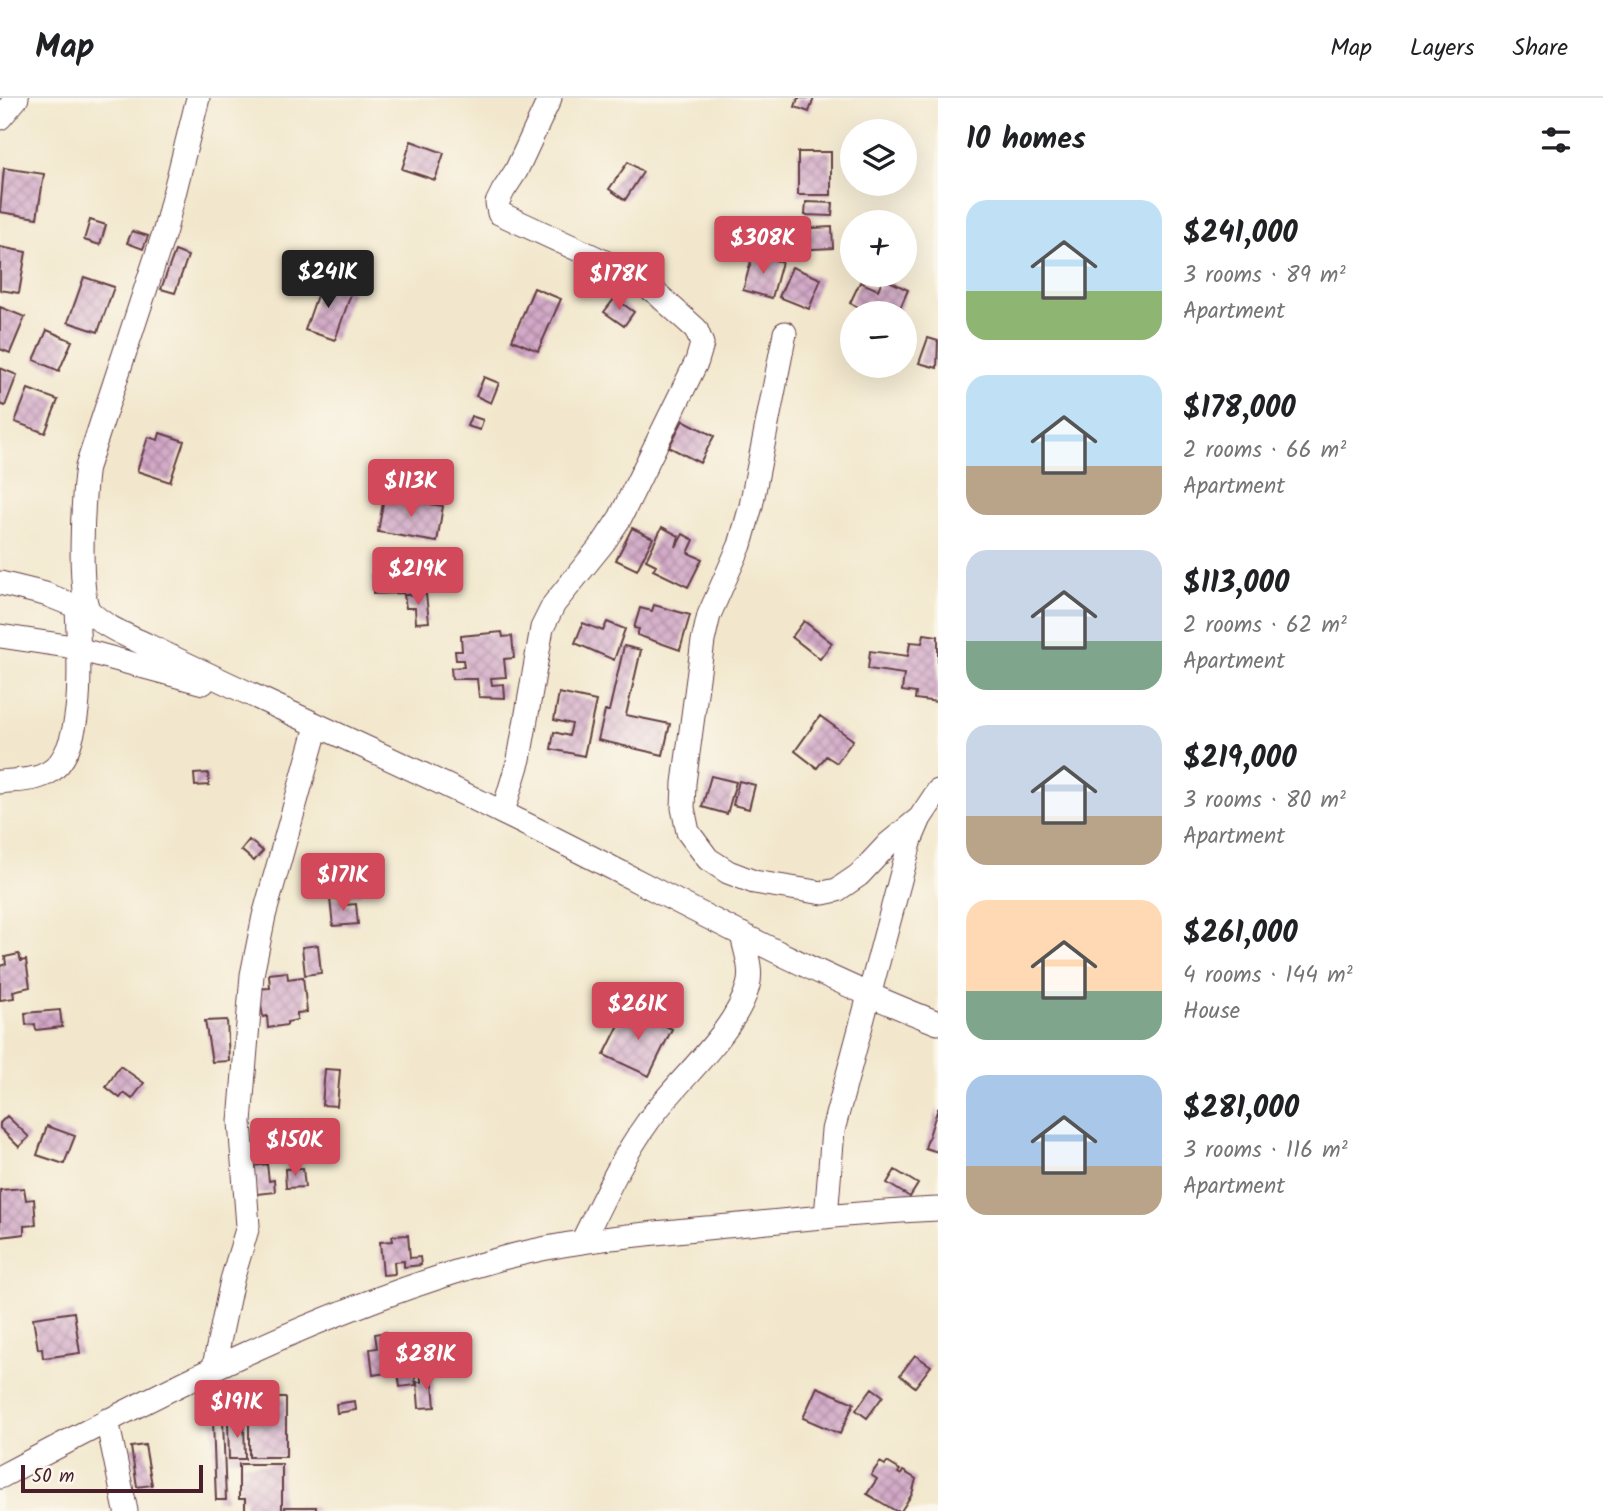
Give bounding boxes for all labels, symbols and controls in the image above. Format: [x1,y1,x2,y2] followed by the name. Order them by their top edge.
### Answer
[35,22,95,75] text: Map
[1330,29,1372,68] text: Map
[1410,29,1474,68] text: Layers
[1512,29,1568,68] text: Share
[966,116,1086,164] text: 10 homes
[840,119,917,378] map controls
[840,119,917,196] button: layers
[1537,121,1575,159] icon: filters
[840,210,917,287] button: +
[1183,210,1298,258] text: $241,000
[714,216,812,276] pin: $308K
[730,221,796,257] text: $308K
[1022,228,1106,312] icon: home
[279,250,377,310] pin: $241K
[570,252,668,312] pin: $178K
[298,255,358,291] text: $241K
[590,257,648,293] text: $178K
[1183,258,1346,294] text: 3 rooms · 89 m²
[1183,294,1285,330] text: Apartment
[840,301,917,378] button: −
[1183,385,1296,433] text: $178,000
[1022,403,1106,487] icon: home
[1183,433,1346,469] text: 2 rooms · 66 m²
[362,460,460,519] pin: $113K
[384,464,438,500] text: $113K
[1183,469,1285,505] text: Apartment
[369,547,467,607] pin: $219K
[388,552,448,588] text: $219K
[1183,560,1289,608] text: $113,000
[1022,578,1106,662] icon: home
[1183,608,1347,644] text: 2 rooms · 62 m²
[1183,644,1285,680] text: Apartment
[1183,735,1297,783] text: $219,000
[1022,753,1106,837] icon: home
[1183,783,1346,819] text: 3 rooms · 80 m²
[1183,819,1285,855] text: Apartment
[294,854,392,913] pin: $171K
[317,858,369,894] text: $171K
[1183,910,1298,958] text: $261,000
[1022,928,1106,1012] icon: home
[1183,958,1353,994] text: 4 rooms · 144 m²
[589,982,687,1042] pin: $261K
[608,987,668,1023] text: $261K
[1183,994,1240,1030] text: House
[1183,1085,1299,1133] text: $281,000
[1022,1103,1106,1187] icon: home
[246,1118,344,1178] pin: $150K
[266,1123,324,1159] text: $150K
[1183,1133,1348,1169] text: 3 rooms · 116 m²
[1183,1169,1285,1205] text: Apartment
[377,1332,475,1392] pin: $281K
[395,1337,457,1373] text: $281K
[188,1380,286,1440] pin: $191K
[211,1385,264,1421] text: $191K
[21,1462,203,1494] scale bar
[32,1462,74,1492] text: 50 m

